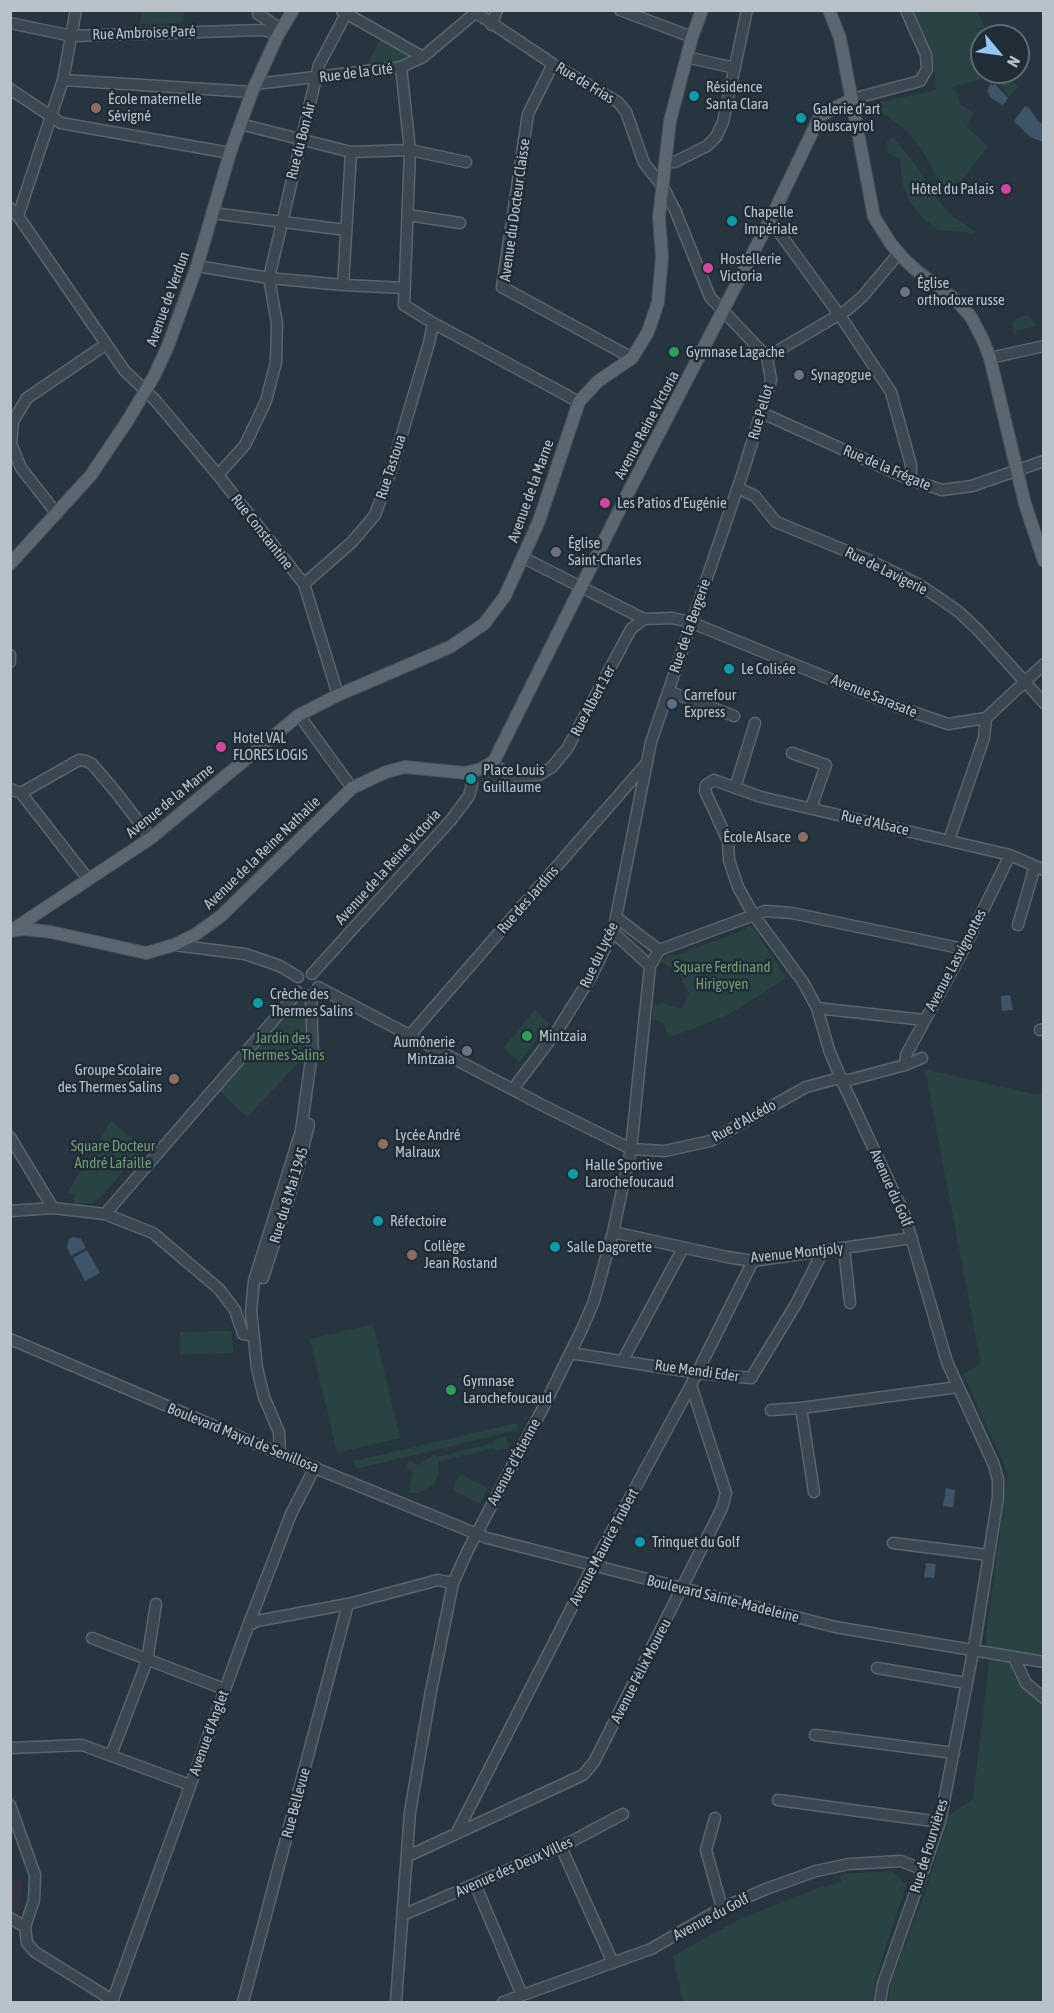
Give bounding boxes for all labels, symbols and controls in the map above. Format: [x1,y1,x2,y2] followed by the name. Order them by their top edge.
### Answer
[92,22,196,44] street label: Rue Ambroise Paré
[970,24,1030,84] north arrow
[1004,53,1024,70] text: N
[552,58,618,108] street label: Rue de Frias
[318,60,394,86] street label: Rue de la Cité
[706,78,769,113] place label: Résidence Santa Clara
[687,89,701,103] marker: Résidence Santa Clara
[108,90,202,125] place label: École maternelle Sévigné
[813,100,880,135] place label: Galerie d'art Bouscayrol
[89,101,103,115] marker: École maternelle Sévigné
[283,101,319,181] street label: Rue du Bon Air
[794,111,808,125] marker: Galerie d'art Bouscayrol
[496,137,534,283] street label: Avenue du Docteur Claisse
[911,180,994,198] place label: Hôtel du Palais
[999,182,1013,196] marker: Hôtel du Palais
[744,203,798,238] place label: Chapelle Impériale
[725,214,739,228] marker: Chapelle Impériale
[143,249,193,349] street label: Avenue de Verdun
[720,250,781,285] place label: Hostellerie Victoria
[701,261,715,275] marker: Hostellerie Victoria
[917,274,1005,309] place label: Église orthodoxe russe
[898,285,912,299] marker: Église orthodoxe russe
[686,343,785,361] place label: Gymnase Lagache
[667,345,681,359] marker: Gymnase Lagache
[811,366,871,384] place label: Synagogue
[611,368,683,482] street label: Avenue Reine Victoria
[792,368,806,382] marker: Synagogue
[745,382,777,442] street label: Rue Pellot
[372,432,410,502] street label: Rue Tastoua
[504,437,558,545] street label: Avenue de la Marne
[840,441,934,495] street label: Rue de la Frégate
[227,491,297,573] street label: Rue Constantine
[617,494,727,512] place label: Les Patios d'Eugénie
[598,496,612,510] marker: Les Patios d'Eugénie
[568,534,641,569] place label: Église Saint-Charles
[842,543,930,599] street label: Rue de Lavigerie
[549,545,563,559] marker: Église Saint-Charles
[666,577,714,675] street label: Rue de la Bergerie
[741,660,796,678] place label: Le Colisée
[567,662,619,740] street label: Rue Albert 1er
[722,662,736,676] marker: Le Colisée
[828,671,920,721] street label: Avenue Sarasate
[684,686,736,721] place label: Carrefour Express
[665,697,679,711] marker: Carrefour Express
[233,729,308,764] place label: Hotel VAL FLORES LOGIS
[214,740,228,754] marker: Hotel VAL FLORES LOGIS
[122,760,218,842] street label: Avenue de la Marne
[483,761,545,796] place label: Place Louis Guillaume
[464,772,478,786] marker: Place Louis Guillaume
[200,793,324,913] street label: Avenue de la Reine Nathalie
[332,806,444,928] street label: Avenue de la Reine Victoria
[839,806,911,840] street label: Rue d'Alsace
[723,828,791,846] place label: École Alsace
[796,830,810,844] marker: École Alsace
[494,862,562,938] street label: Rue des Jardins
[922,906,990,1014] street label: Avenue Lasvignottes
[576,919,622,991] street label: Rue du Lycée
[673,958,771,993] park label: Square Ferdinand Hirigoyen
[270,985,353,1020] place label: Crèche des Thermes Salins
[251,996,265,1010] marker: Crèche des Thermes Salins
[539,1027,587,1045] place label: Mintzaia
[241,1029,325,1064] park label: Jardin des Thermes Salins
[520,1029,534,1043] marker: Mintzaia
[394,1033,455,1068] place label: Aumônerie Mintzaia
[460,1044,474,1058] marker: Aumônerie Mintzaia
[58,1061,162,1096] place label: Groupe Scolaire des Thermes Salins
[167,1072,181,1086] marker: Groupe Scolaire des Thermes Salins
[709,1096,779,1146] street label: Rue d'Alcédo
[395,1126,461,1161] place label: Lycée André Malraux
[71,1137,155,1172] park label: Square Docteur André Lafaille
[376,1137,390,1151] marker: Lycée André Malraux
[266,1145,312,1245] street label: Rue du 8 Mai 1945
[866,1146,916,1230] street label: Avenue du Golf
[585,1156,674,1191] place label: Halle Sportive Larochefoucaud
[566,1167,580,1181] marker: Halle Sportive Larochefoucaud
[390,1212,447,1230] place label: Réfectoire
[371,1214,385,1228] marker: Réfectoire
[424,1237,497,1272] place label: Collège Jean Rostand
[567,1238,652,1256] place label: Salle Dagorette
[750,1239,844,1267] street label: Avenue Montjoly
[548,1240,562,1254] marker: Salle Dagorette
[405,1248,419,1262] marker: Collège Jean Rostand
[654,1356,740,1386] street label: Rue Mendi Eder
[463,1372,552,1407] place label: Gymnase Larochefoucaud
[444,1383,458,1397] marker: Gymnase Larochefoucaud
[165,1399,321,1477] street label: Boulevard Mayol de Senillosa
[484,1416,544,1508] street label: Avenue d'Étienne
[566,1485,642,1609] street label: Avenue Maurice Trubert
[652,1533,740,1551] place label: Trinquet du Golf
[633,1535,647,1549] marker: Trinquet du Golf
[645,1571,801,1627] street label: Boulevard Sainte-Madeleine
[607,1616,675,1726] street label: Avenue Félix Moureu
[185,1688,233,1778] street label: Avenue d'Anglet
[278,1766,314,1840] street label: Rue Bellevue
[906,1797,952,1895] street label: Rue de Fourvières
[453,1833,575,1901] street label: Avenue des Deux Villes
[670,1890,752,1944] street label: Avenue du Golf

